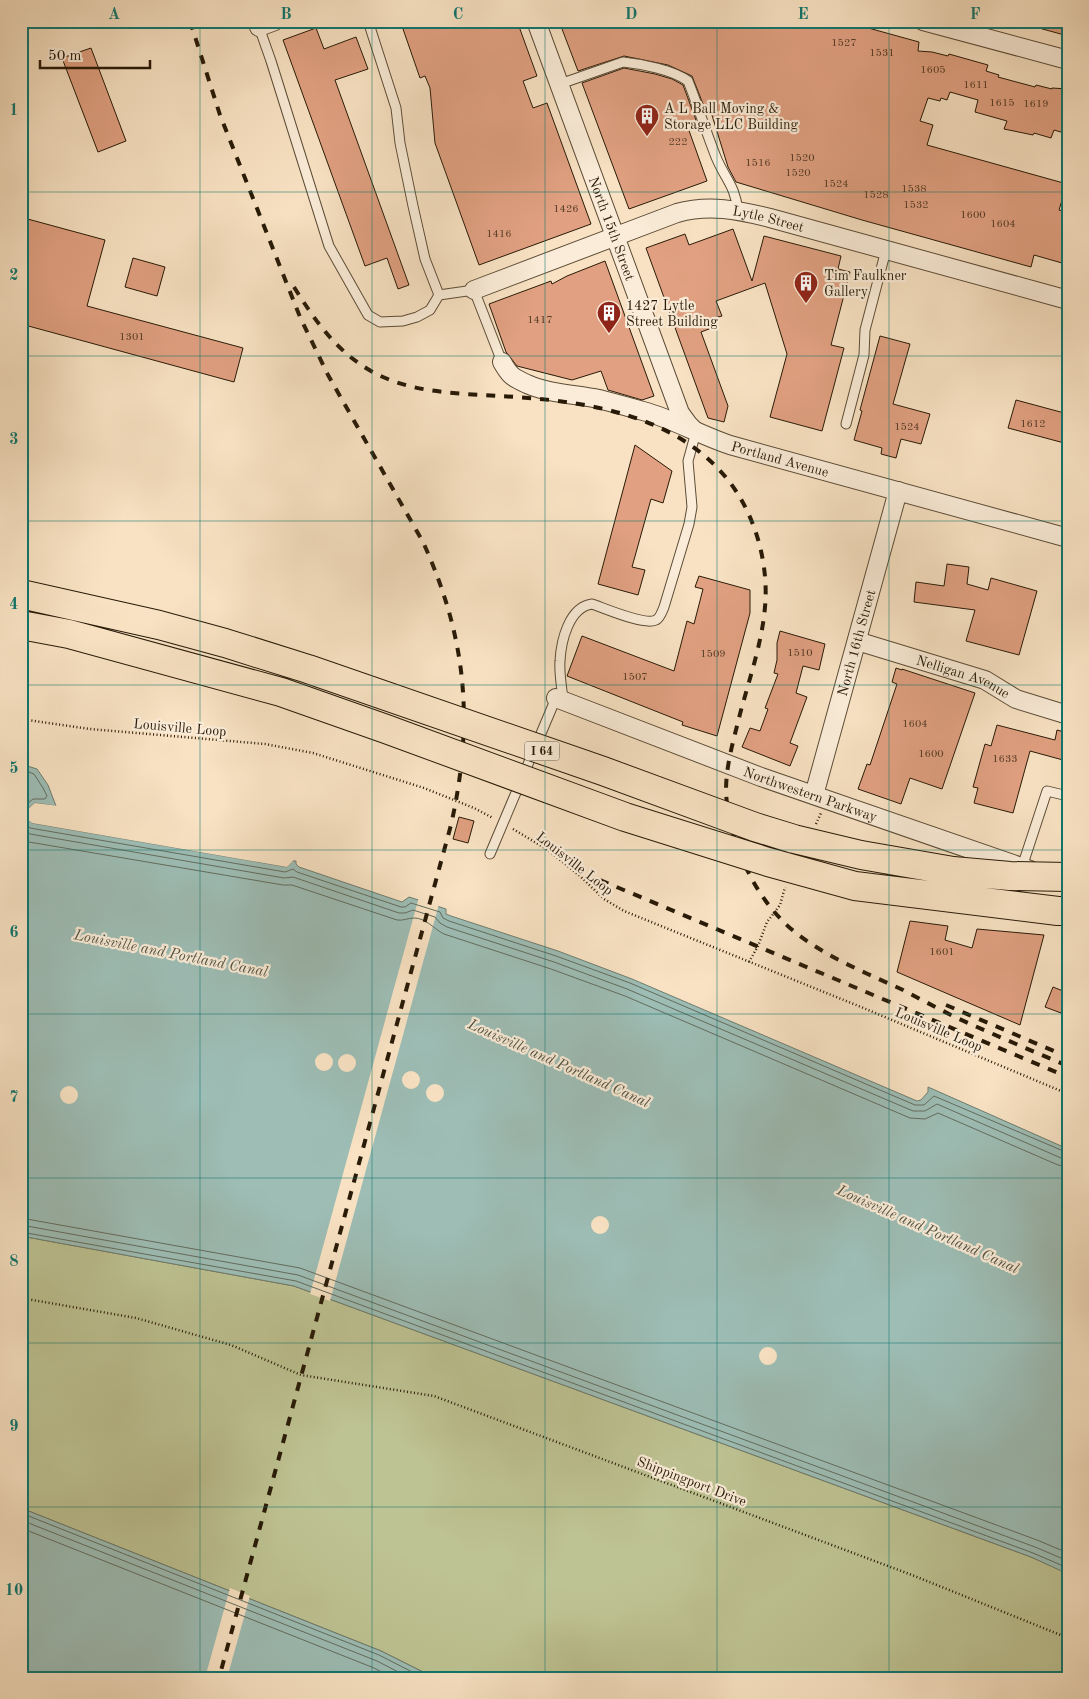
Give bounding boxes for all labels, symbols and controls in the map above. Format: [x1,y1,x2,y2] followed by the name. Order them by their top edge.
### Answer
[108,7,120,23] text: A
[280,7,292,23] text: B
[453,7,463,23] text: C
[625,7,637,23] text: D
[797,7,809,23] text: E
[970,7,981,23] text: F
[40,38,150,70] scale bar
[831,38,857,49] house number: 1527
[869,48,895,59] house number: 1531
[48,49,82,64] text: 50 m
[920,65,946,76] house number: 1605
[963,80,989,91] house number: 1611
[989,98,1015,109] house number: 1615
[1023,99,1049,110] house number: 1619
[664,102,799,132] place label: A L Ball Moving & Storage LLC Building
[9,103,19,119] text: 1
[634,103,660,137] building icon: A L Ball Moving & Storage LLC Building
[668,137,688,148] house number: 222
[789,153,815,164] house number: 1520
[745,158,771,169] house number: 1516
[785,168,811,179] house number: 1520
[586,175,637,283] street label: North 15th Street
[823,179,849,190] house number: 1524
[901,184,927,195] house number: 1538
[863,190,889,201] house number: 1528
[903,200,929,211] house number: 1532
[553,204,579,215] house number: 1426
[732,204,806,235] street label: Lytle Street
[960,210,986,221] house number: 1600
[990,219,1016,230] house number: 1604
[486,229,512,240] house number: 1416
[9,268,19,284] text: 2
[824,269,907,299] place label: Tim Faulkner Gallery
[793,270,819,304] building icon: Tim Faulkner Gallery
[626,299,718,329] place label: 1427 Lytle Street Building
[596,300,622,334] building icon: 1427 Lytle Street Building
[527,315,553,326] house number: 1417
[119,332,145,343] house number: 1301
[1020,419,1046,430] house number: 1612
[894,422,920,433] house number: 1524
[9,432,19,448] text: 3
[730,440,830,480] street label: Portland Avenue
[836,588,878,698] street label: North 16th Street
[9,597,19,613] text: 4
[787,648,813,659] house number: 1510
[700,649,726,660] house number: 1509
[914,653,1012,701] street label: Nelligan Avenue
[622,672,648,683] house number: 1507
[133,717,227,739] street label: Louisville Loop
[902,719,928,730] house number: 1604
[524,741,560,760] road number: I 64
[918,749,944,760] house number: 1600
[992,754,1018,765] house number: 1633
[9,761,19,777] text: 5
[741,765,879,825] street label: Northwestern Parkway
[533,830,615,898] street label: Louisville Loop
[9,925,19,941] text: 6
[72,928,270,981] water label: Louisville and Portland Canal
[929,947,955,958] house number: 1601
[893,1005,984,1055] street label: Louisville Loop
[464,1017,652,1112] water label: Louisville and Portland Canal
[9,1090,19,1106] text: 7
[833,1183,1021,1278] water label: Louisville and Portland Canal
[9,1254,19,1270] text: 8
[9,1419,19,1435] text: 9
[635,1455,748,1509] street label: Shippingport Drive
[5,1583,23,1599] text: 10

